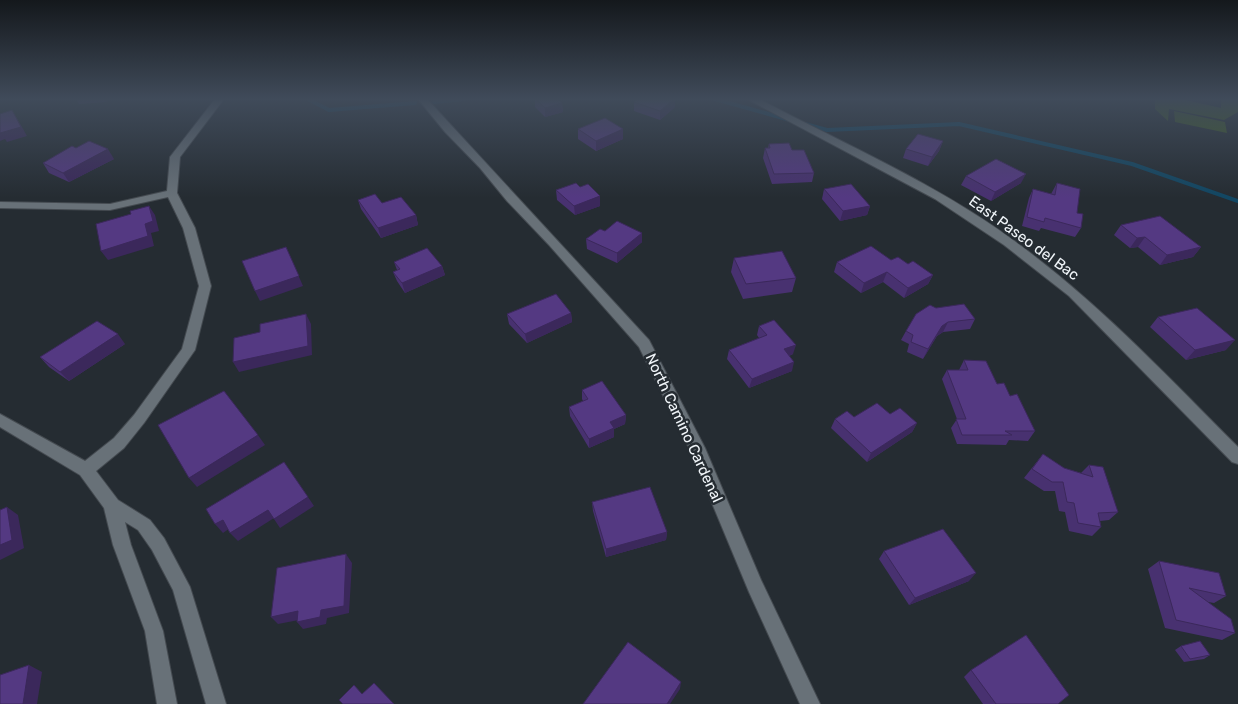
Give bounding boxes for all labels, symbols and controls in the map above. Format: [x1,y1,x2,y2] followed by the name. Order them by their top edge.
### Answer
[965,192,1083,284] street label: East Paseo del Bac
[642,351,726,505] street label: North Camino Cardenal

